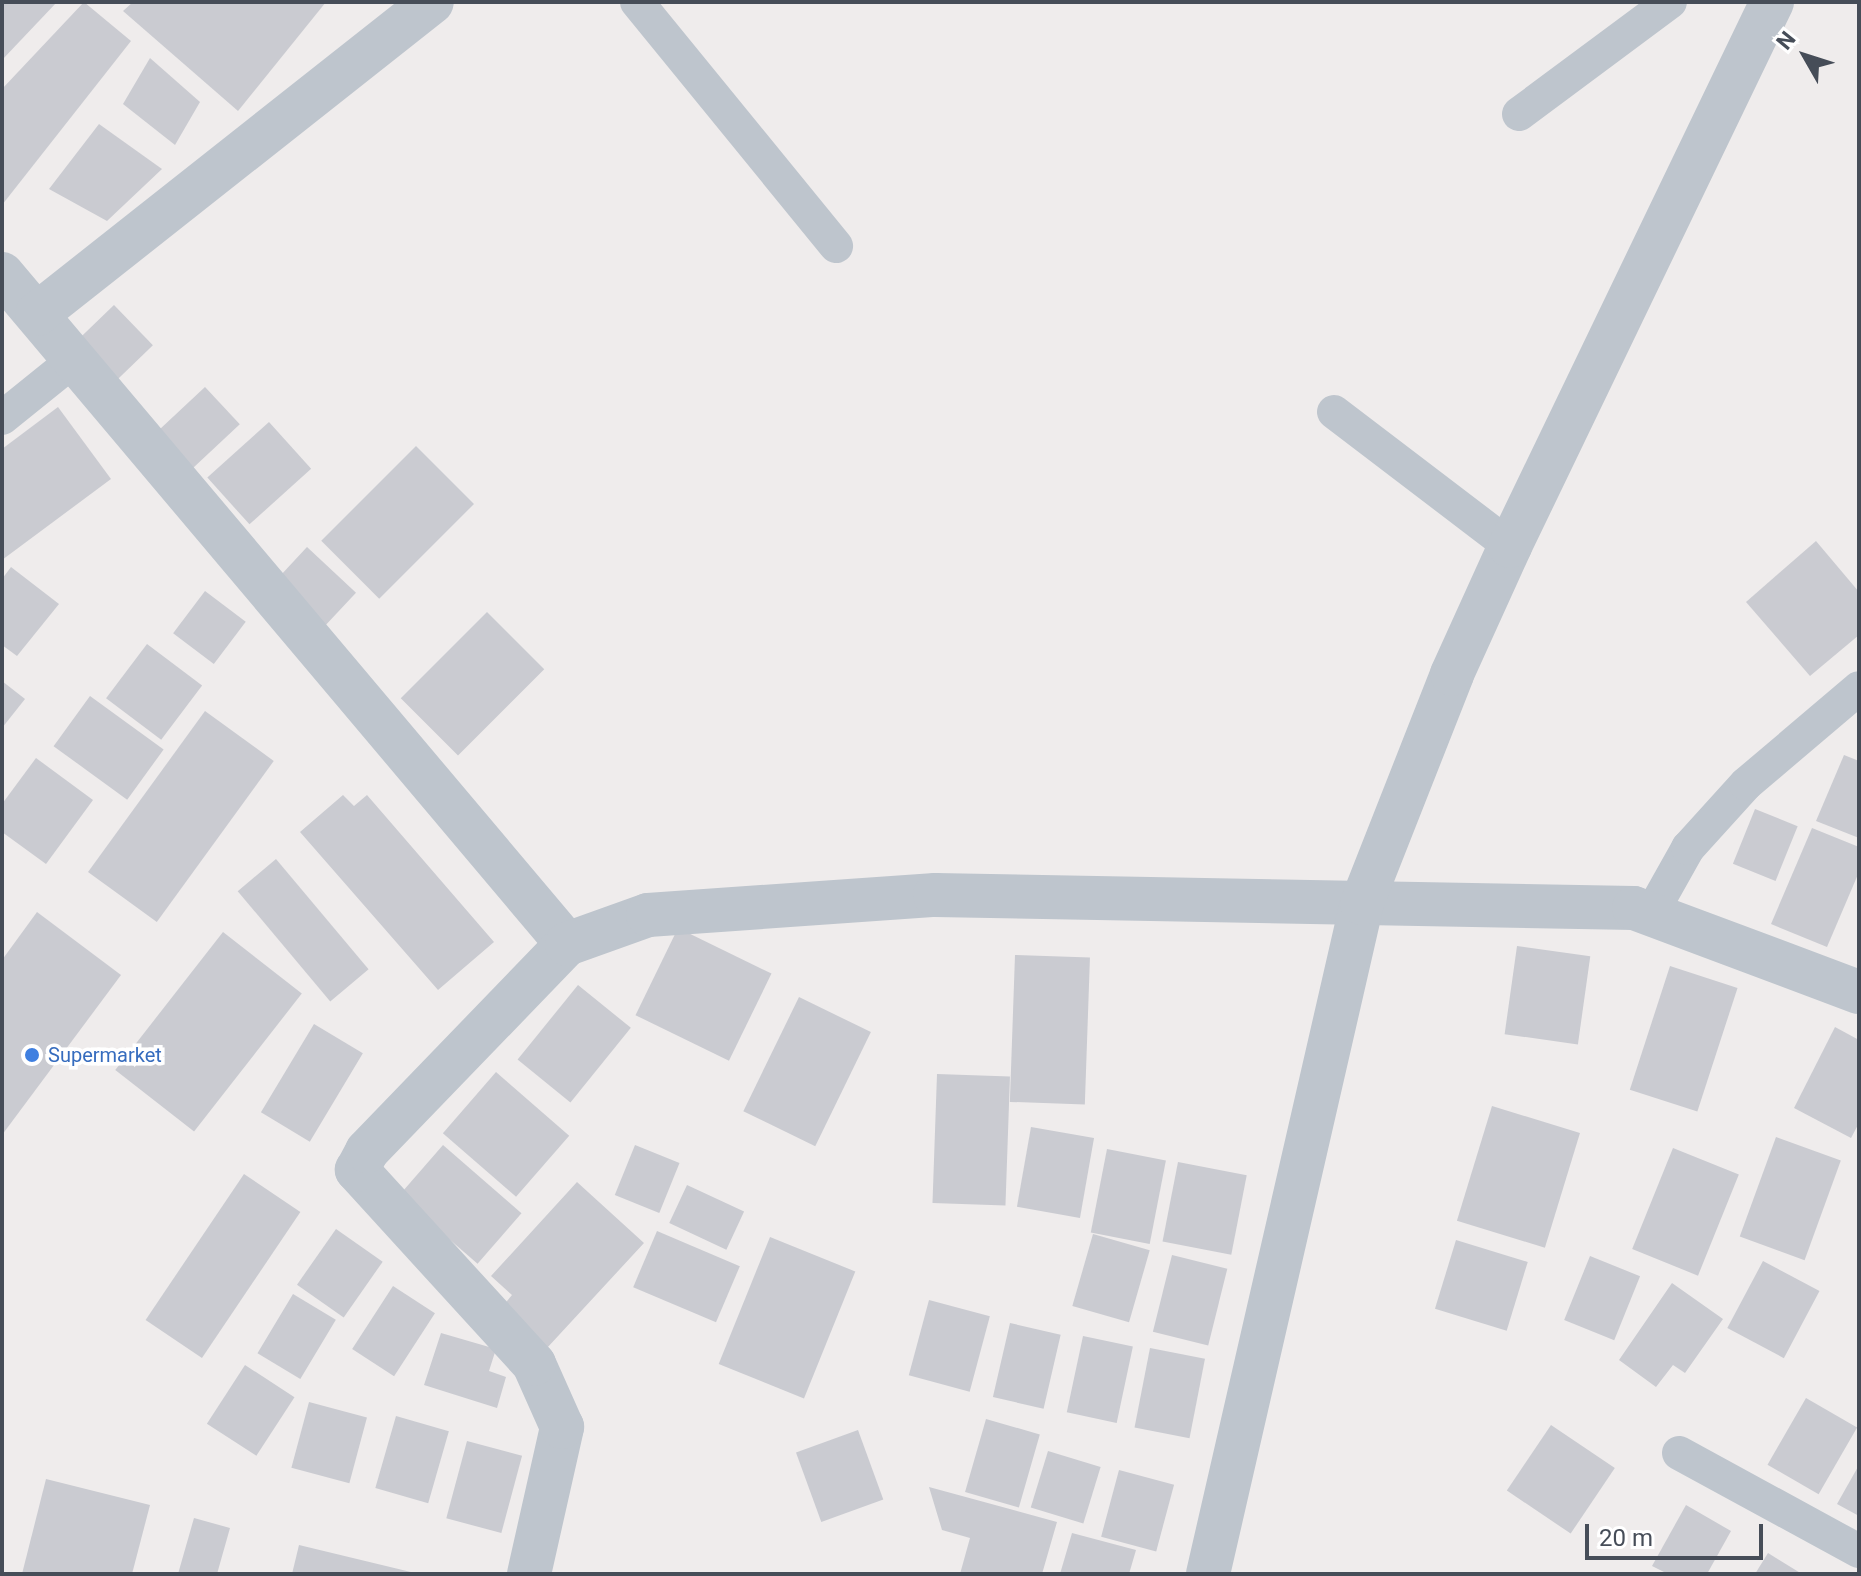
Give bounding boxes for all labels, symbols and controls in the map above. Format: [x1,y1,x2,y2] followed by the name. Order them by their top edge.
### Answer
[1765,16,1845,96] north arrow
[1771,27,1801,54] text: N
[48,1043,162,1067] place label: Supermarket
[23,1046,41,1064] marker: Supermarket
[1589,1508,1767,1558] scale bar
[1599,1524,1653,1552] text: 20 m

